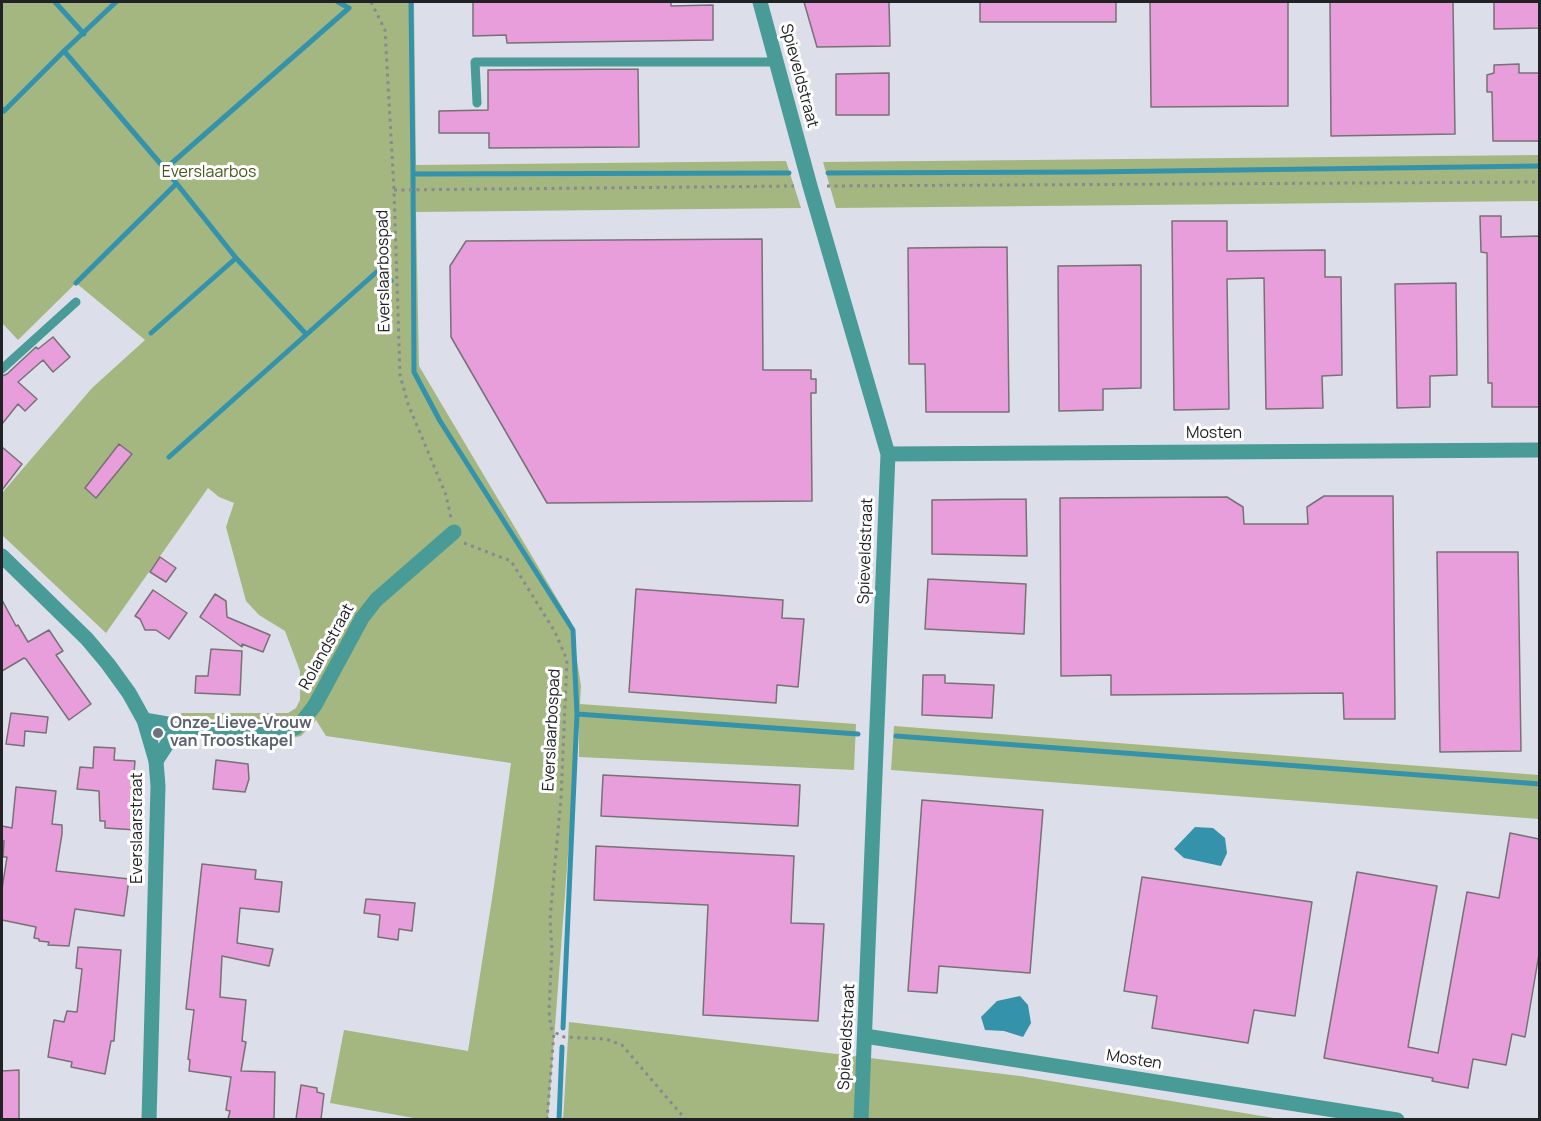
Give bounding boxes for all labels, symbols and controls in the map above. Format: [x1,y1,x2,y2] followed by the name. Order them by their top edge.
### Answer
[776,22,822,130] street label: Spieveldstraat
[162,163,256,183] park label: Everslaarbos
[373,210,395,332] street label: Everslaarbospad
[1186,424,1242,444] street label: Mosten
[855,497,877,605] street label: Spieveldstraat
[295,601,359,693] street label: Rolandstraat
[539,668,565,792] street label: Everslaarbospad
[170,714,312,752] place label: Onze-Lieve-Vrouw van Troostkapel
[151,726,165,740] marker: Onze-Lieve-Vrouw van Troostkapel
[128,772,148,884] street label: Everslaarstraat
[835,983,859,1091] street label: Spieveldstraat
[1105,1046,1163,1074] street label: Mosten

